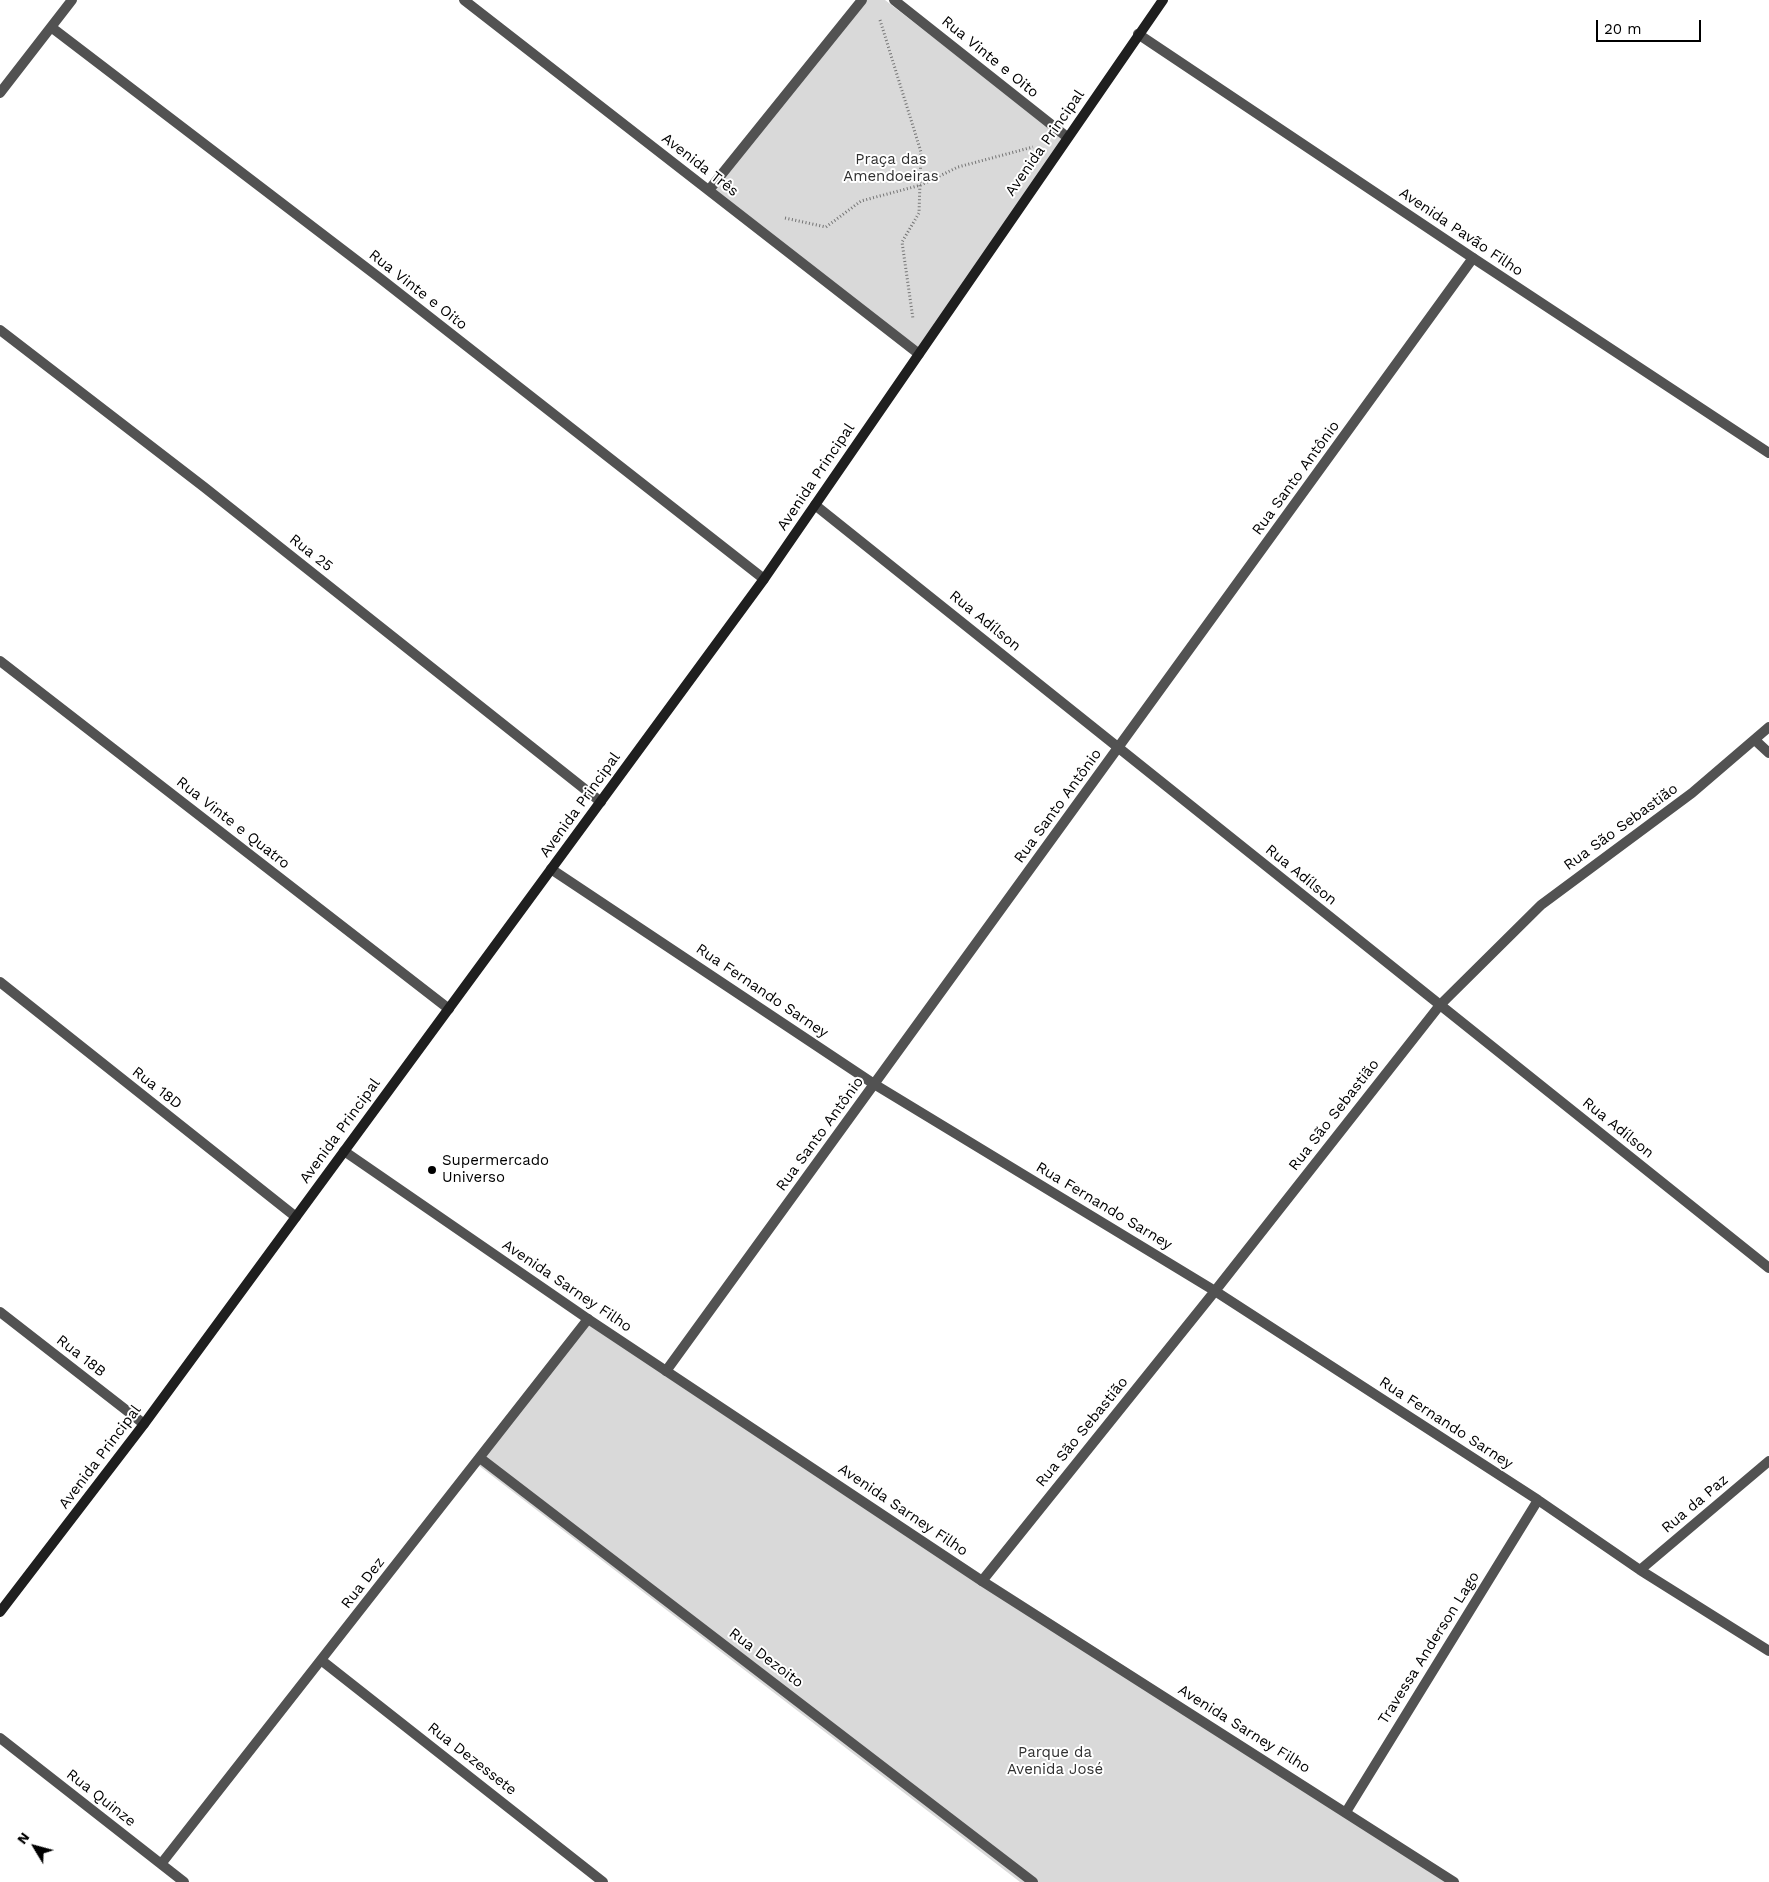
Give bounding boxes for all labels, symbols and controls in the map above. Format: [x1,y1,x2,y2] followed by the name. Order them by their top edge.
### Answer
[1599,10,1704,42] scale bar
[938,12,1042,102] street label: Rua Vinte e Oito
[1604,20,1642,38] text: 20 m
[1002,86,1088,200] street label: Avenida Principal
[658,129,742,201] street label: Avenida Três
[843,151,939,186] park label: Praça das Amendoeiras
[1396,184,1526,280] street label: Avenida Pavão Filho
[365,246,471,334] street label: Rua Vinte e Oito
[1249,417,1343,539] street label: Rua Santo Antônio
[773,420,859,534] street label: Avenida Principal
[286,530,336,576] street label: Rua 25
[946,587,1024,655] street label: Rua Adílson
[1011,745,1105,867] street label: Rua Santo Antônio
[536,749,624,861] street label: Avenida Principal
[173,773,293,873] street label: Rua Vinte e Quatro
[1560,780,1682,874] street label: Rua São Sebastião
[1262,841,1340,909] street label: Rua Adílson
[692,940,832,1042] street label: Rua Fernando Sarney
[1285,1056,1383,1174] street label: Rua São Sebastião
[128,1063,186,1113] street label: Rua 18D
[773,1073,867,1195] street label: Rua Santo Antônio
[296,1075,384,1187] street label: Avenida Principal
[1579,1094,1657,1162] street label: Rua Adílson
[442,1152,549,1187] place label: Supermercado Universo
[1033,1158,1175,1254] street label: Rua Fernando Sarney
[426,1164,438,1176] marker: Supermercado Universo
[499,1236,635,1336] street label: Avenida Sarney Filho
[53,1331,109,1381] street label: Rua 18B
[1032,1373,1132,1491] street label: Rua São Sebastião
[1376,1373,1516,1473] street label: Rua Fernando Sarney
[55,1401,145,1513] street label: Avenida Principal
[835,1460,971,1560] street label: Avenida Sarney Filho
[1658,1471,1732,1537] street label: Rua da Paz
[337,1554,389,1612] street label: Rua Dez
[1375,1568,1483,1728] street label: Travessa Anderson Lago
[725,1624,807,1692] street label: Rua Dezoito
[1174,1681,1314,1777] street label: Avenida Sarney Filho
[424,1719,520,1799] street label: Rua Dezessete
[1007,1744,1103,1779] park label: Parque da Avenida José
[63,1765,139,1831] street label: Rua Quinze
[10,1822,60,1872] north arrow
[14,1829,33,1847] text: N

